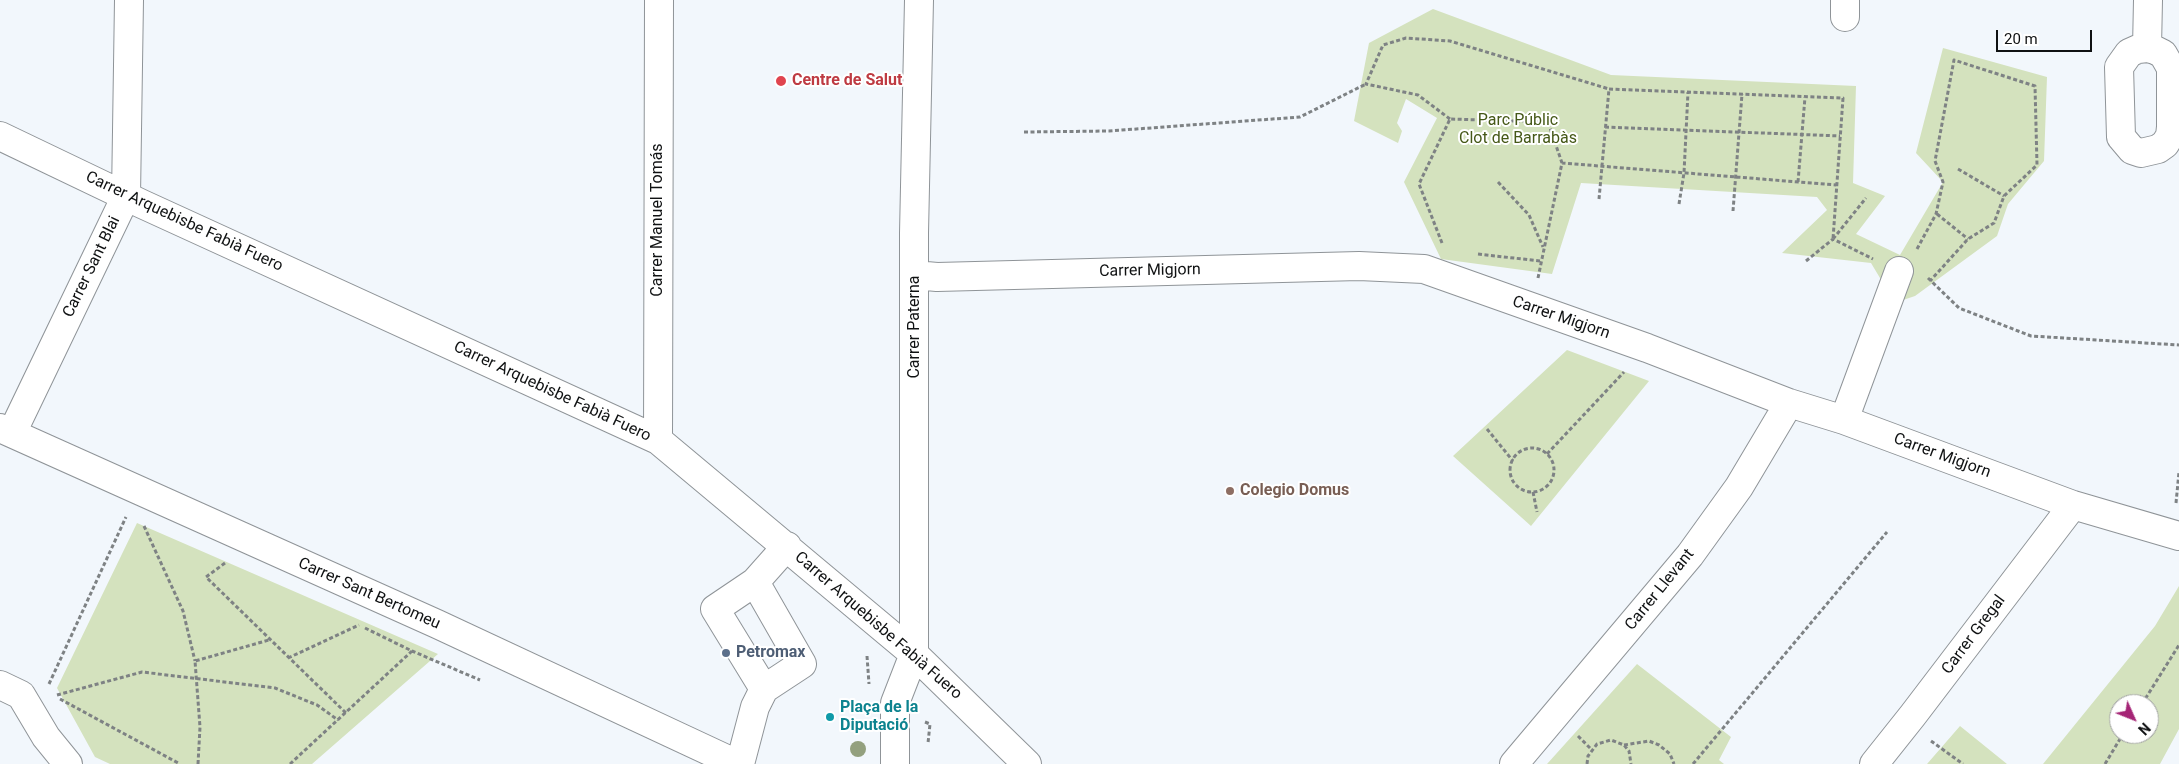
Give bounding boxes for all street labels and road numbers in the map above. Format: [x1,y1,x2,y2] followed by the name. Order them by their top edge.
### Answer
[648,143,668,297] street label: Carrer Manuel Tomás
[82,168,286,276] street label: Carrer Arquebisbe Fabià Fuero
[59,213,125,321] street label: Carrer Sant Blai
[1099,261,1201,281] street label: Carrer Migjorn
[905,275,925,379] street label: Carrer Paterna
[1510,292,1612,344] street label: Carrer Migjorn
[450,338,654,446] street label: Carrer Arquebisbe Fabià Fuero
[1891,430,1993,482] street label: Carrer Migjorn
[1621,545,1699,635] street label: Carrer Llevant
[790,548,966,704] street label: Carrer Arquebisbe Fabià Fuero
[295,554,443,634] street label: Carrer Sant Bertomeu
[1938,592,2010,678] street label: Carrer Gregal

